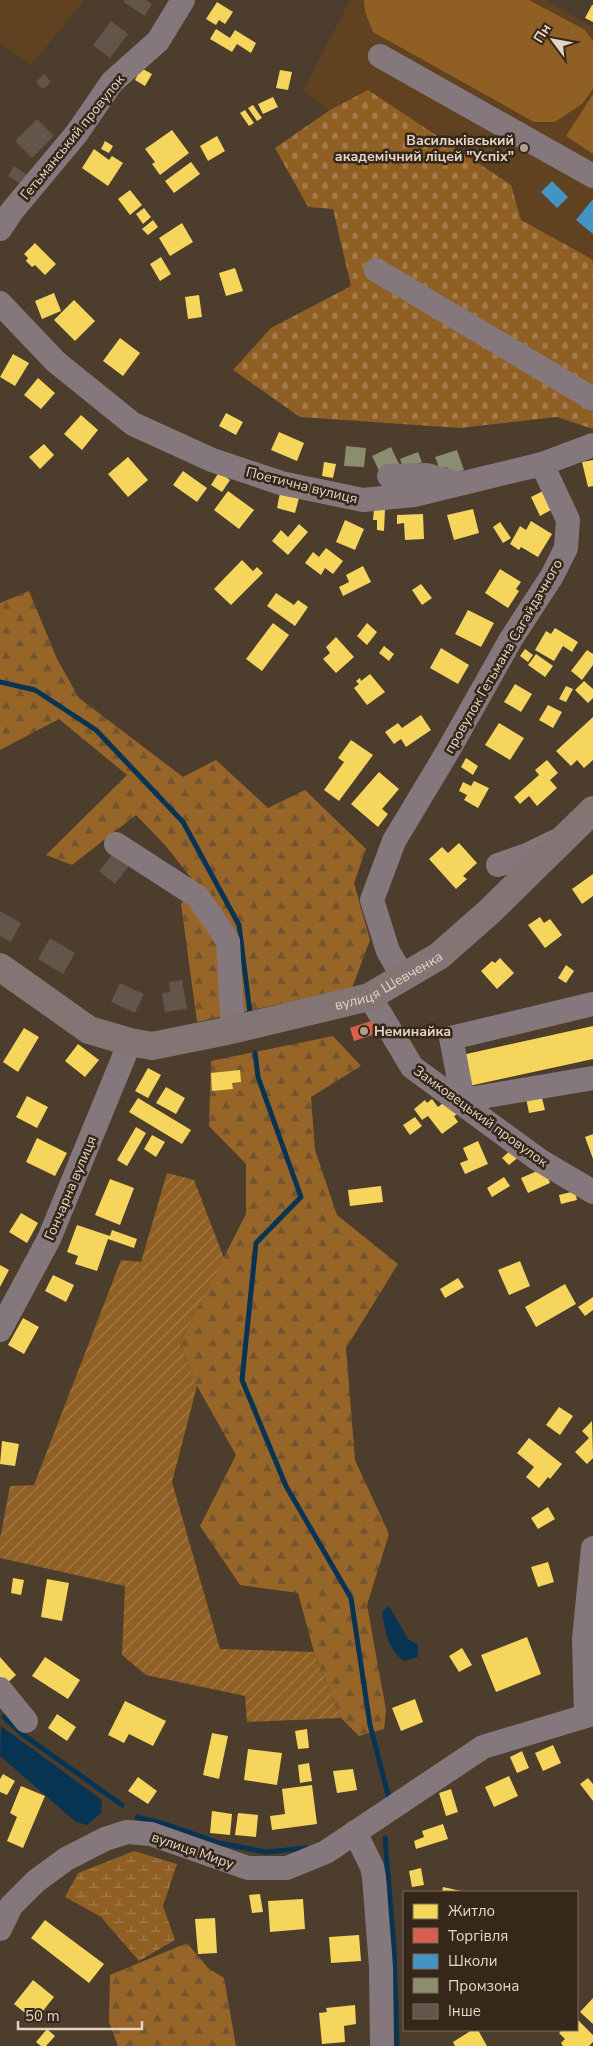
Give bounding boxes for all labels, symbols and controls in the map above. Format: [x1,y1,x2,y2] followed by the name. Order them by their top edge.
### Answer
[528,15,578,65] north arrow
[529,20,556,47] text: Пн
[16,70,129,204] street label: Гетьманський провулок
[335,131,514,166] place label: Васильківський академічний ліцей "Успіх"
[518,142,530,154] marker: Васильківський академічний ліцей "Успіх"
[244,462,360,509] street label: Поетична вулиця
[440,555,567,757] street label: провулок Гетьмана Сагайдачного
[333,947,446,1015] street label: вулиця Шевченка
[374,1022,451,1041] place label: Неминайка
[358,1025,370,1037] marker: Неминайка
[410,1061,552,1172] street label: Замковецький провулок
[40,1133,101,1243] street label: Гончарна вулиця
[149,1827,237,1874] street label: вулиця Миру
[403,1891,578,2031] legend
[448,1901,495,1921] text: Житло
[448,1926,508,1946] text: Торгівля
[448,1951,497,1971] text: Школи
[448,1976,519,1996] text: Промзона
[18,1998,141,2030] scale bar
[448,2001,481,2021] text: Інше
[25,2006,60,2026] text: 50 m

